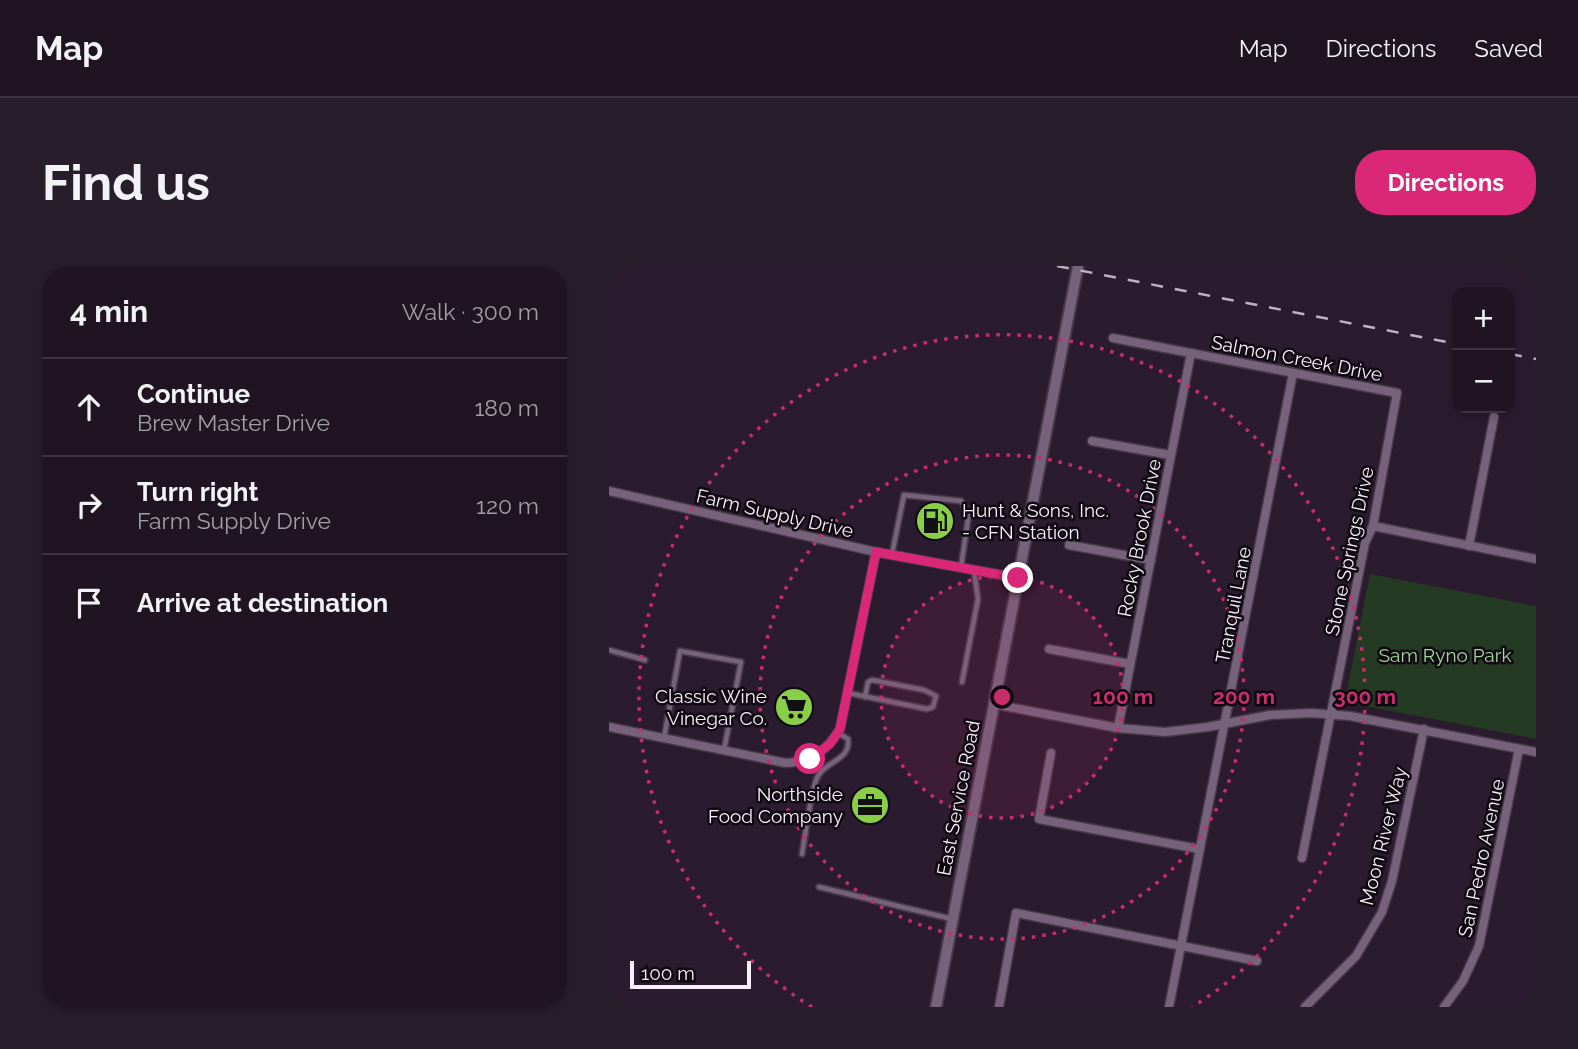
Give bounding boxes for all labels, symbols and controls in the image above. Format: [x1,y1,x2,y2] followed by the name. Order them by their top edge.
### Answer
[35,29,103,68] text: Map
[1239,34,1288,63] text: Map
[1326,34,1436,63] text: Directions
[1474,34,1543,63] text: Saved
[1355,150,1536,215] button: Directions
[42,154,210,211] text: Find us
[1452,287,1515,413] map controls
[1452,287,1515,350] button: +
[70,294,148,329] text: 4 min
[402,298,539,325] text: Walk · 300 m
[1210,331,1384,385] street label: Salmon Creek Drive
[1452,350,1515,413] button: −
[137,379,250,409] text: Continue
[70,388,108,426] icon: ahead
[474,394,539,421] text: 180 m
[137,409,330,436] text: Brew Master Drive
[1113,457,1165,619] street label: Rocky Brook Drive
[1320,465,1378,637] street label: Stone Springs Drive
[137,477,258,507] text: Turn right
[694,484,856,542] street label: Farm Supply Drive
[70,486,108,524] icon: right
[476,492,539,519] text: 120 m
[962,499,1109,543] place label: Hunt & Sons, Inc. - CFN Station
[914,500,956,542] fuel station icon: Hunt & Sons, Inc. - CFN Station
[137,507,331,534] text: Farm Supply Drive
[1211,545,1255,665] street label: Tranquil Lane
[1002,562,1033,593] route end
[70,584,108,622] icon: arrive
[137,588,388,618] text: Arrive at destination
[1379,644,1511,666] park label: Sam Ryno Park
[1093,684,1153,709] text: 100 m
[1213,684,1275,709] text: 200 m
[1334,684,1396,709] text: 300 m
[655,685,767,729] place label: Classic Wine Vinegar Co.
[990,685,1014,709] centre of rings
[773,686,815,728] supermarket icon: Classic Wine Vinegar Co.
[932,718,984,878] street label: East Service Road
[794,743,825,774] route start
[1355,764,1411,908] street label: Moon River Way
[1454,777,1508,939] street label: San Pedro Avenue
[708,783,843,827] place label: Northside Food Company
[849,784,891,826] office icon: Northside Food Company
[630,958,751,990] scale bar
[641,962,695,984] text: 100 m

